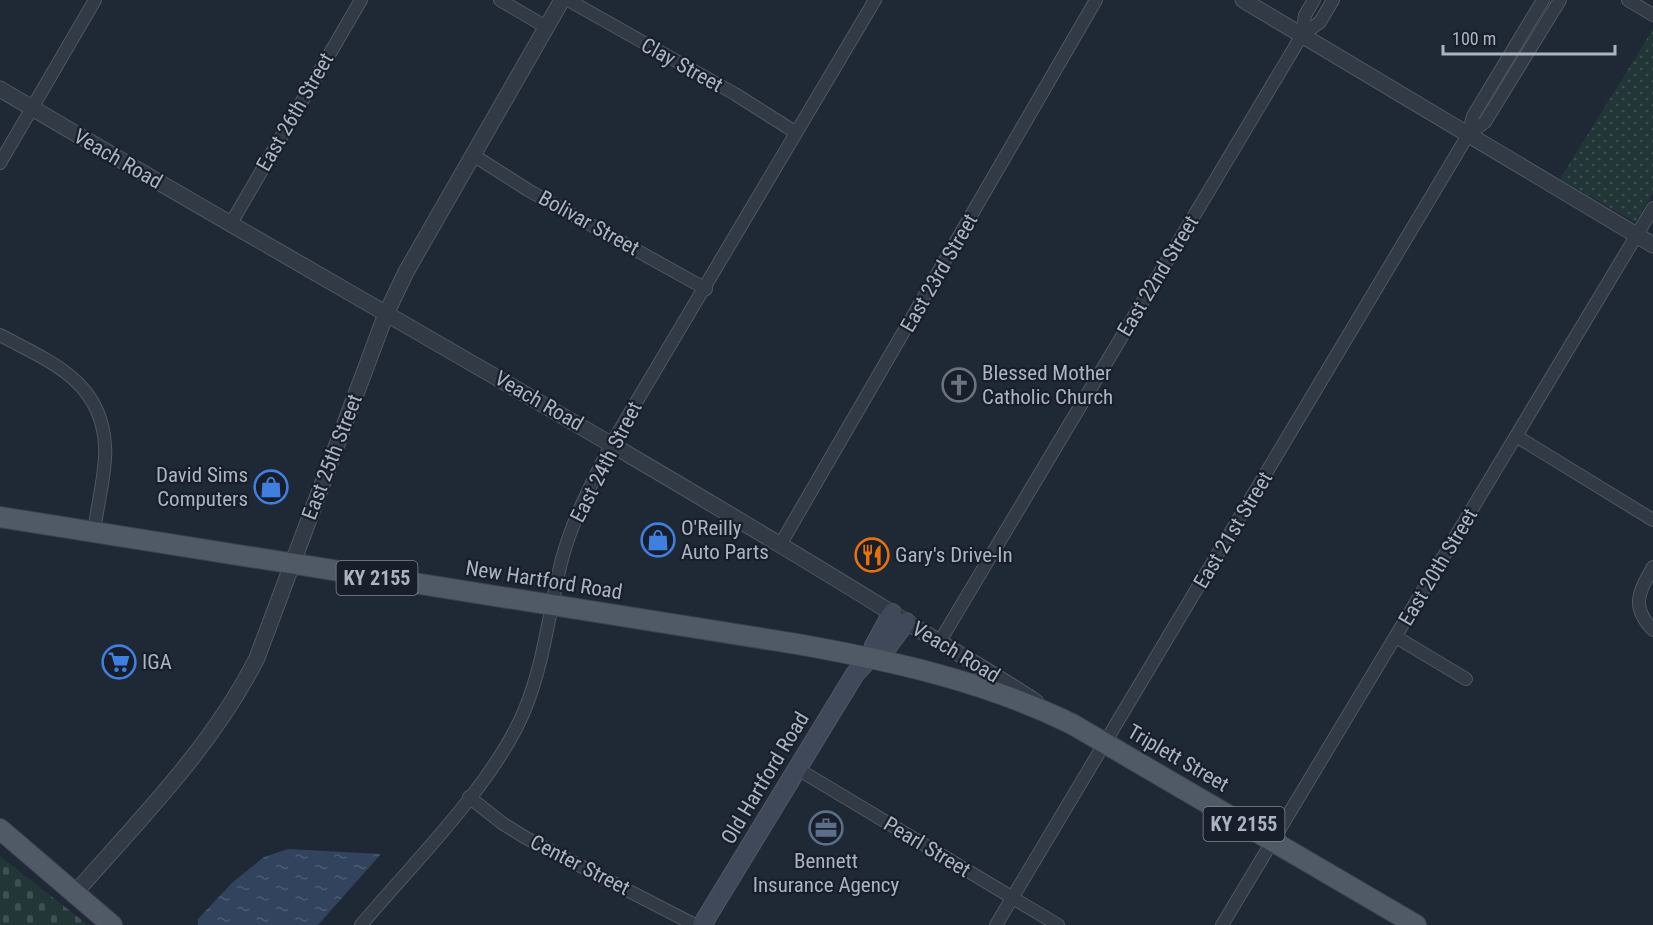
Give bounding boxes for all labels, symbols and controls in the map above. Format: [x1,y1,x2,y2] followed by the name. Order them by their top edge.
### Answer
[1443,18,1616,56] scale bar
[1452,28,1496,49] text: 100 m
[637,33,727,97] street label: Clay Street
[252,49,338,175] street label: East 26th Street
[70,124,166,194] street label: Veach Road
[535,186,643,260] street label: Bolivar Street
[895,210,983,336] street label: East 23rd Street
[1113,211,1203,341] street label: East 22nd Street
[982,361,1113,409] place label: Blessed Mother Catholic Church
[491,366,587,436] street label: Veach Road
[941,367,977,403] church icon: Blessed Mother Catholic Church
[297,391,367,523] street label: East 25th Street
[565,398,647,526] street label: East 24th Street
[156,463,248,511] place label: David Sims Computers
[1189,467,1277,593] street label: East 21st Street
[253,469,289,505] shop icon: David Sims Computers
[1394,504,1482,630] street label: East 20th Street
[681,516,769,564] place label: O'Reilly Auto Parts
[640,522,676,558] shop icon: O'Reilly Auto Parts
[854,537,890,573] restaurant icon: Gary's Drive-In
[895,543,1013,567] place label: Gary's Drive-In
[464,556,624,604] street label: New Hartford Road
[336,561,418,595] road number: KY 2155
[908,616,1004,688] street label: Veach Road
[101,644,137,680] supermarket icon: IGA
[142,650,172,674] place label: IGA
[716,708,814,848] street label: Old Hartford Road
[1123,719,1233,797] street label: Triplett Street
[1204,807,1284,841] road number: KY 2155
[808,810,844,846] office icon: Bennett Insurance Agency
[879,812,975,882] street label: Pearl Street
[526,830,634,900] street label: Center Street
[753,849,900,897] place label: Bennett Insurance Agency

